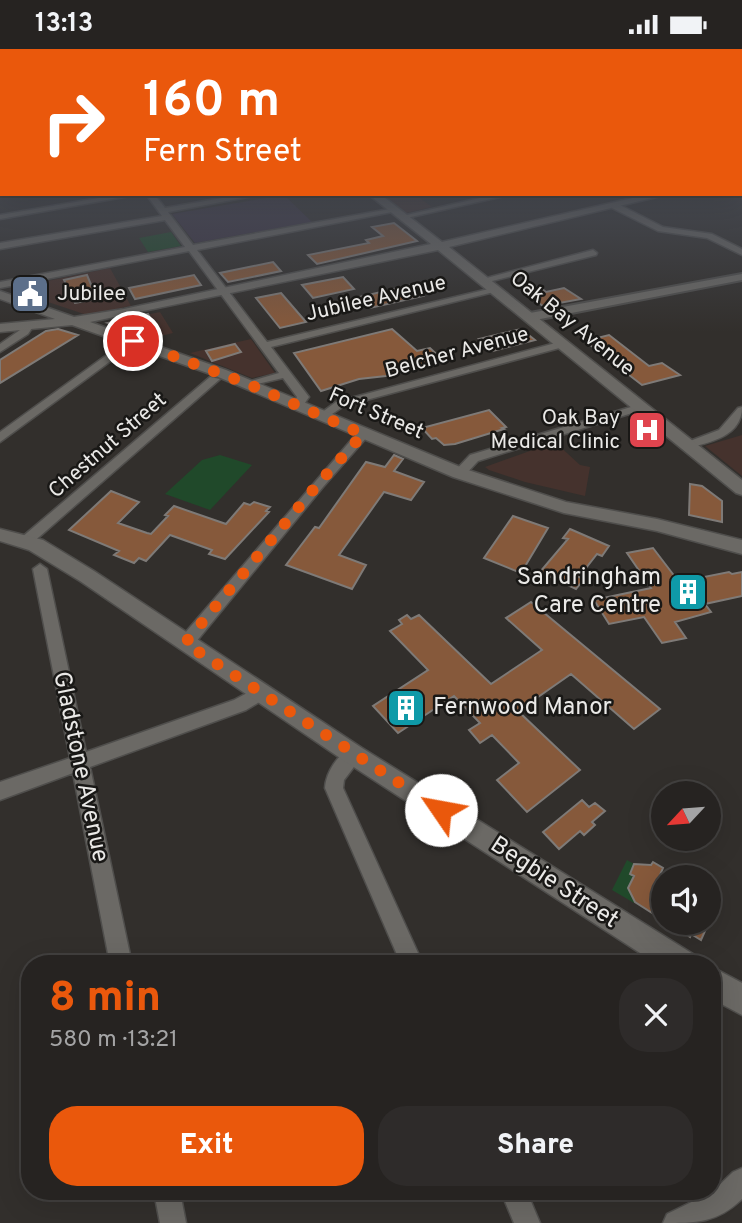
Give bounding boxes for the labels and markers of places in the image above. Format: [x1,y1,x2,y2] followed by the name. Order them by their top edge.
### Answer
[9,273,51,315] public building icon: Jubilee
[57,281,126,308] place label: Jubilee
[103,311,163,371] pin
[490,405,620,456] place label: Oak Bay Medical Clinic
[626,409,668,451] hospital icon: Oak Bay Medical Clinic
[517,563,661,621] place label: Sandringham Care Centre
[667,571,709,613] building icon: Sandringham Care Centre
[385,687,427,729] building icon: Fernwood Manor
[433,693,612,723] place label: Fernwood Manor

